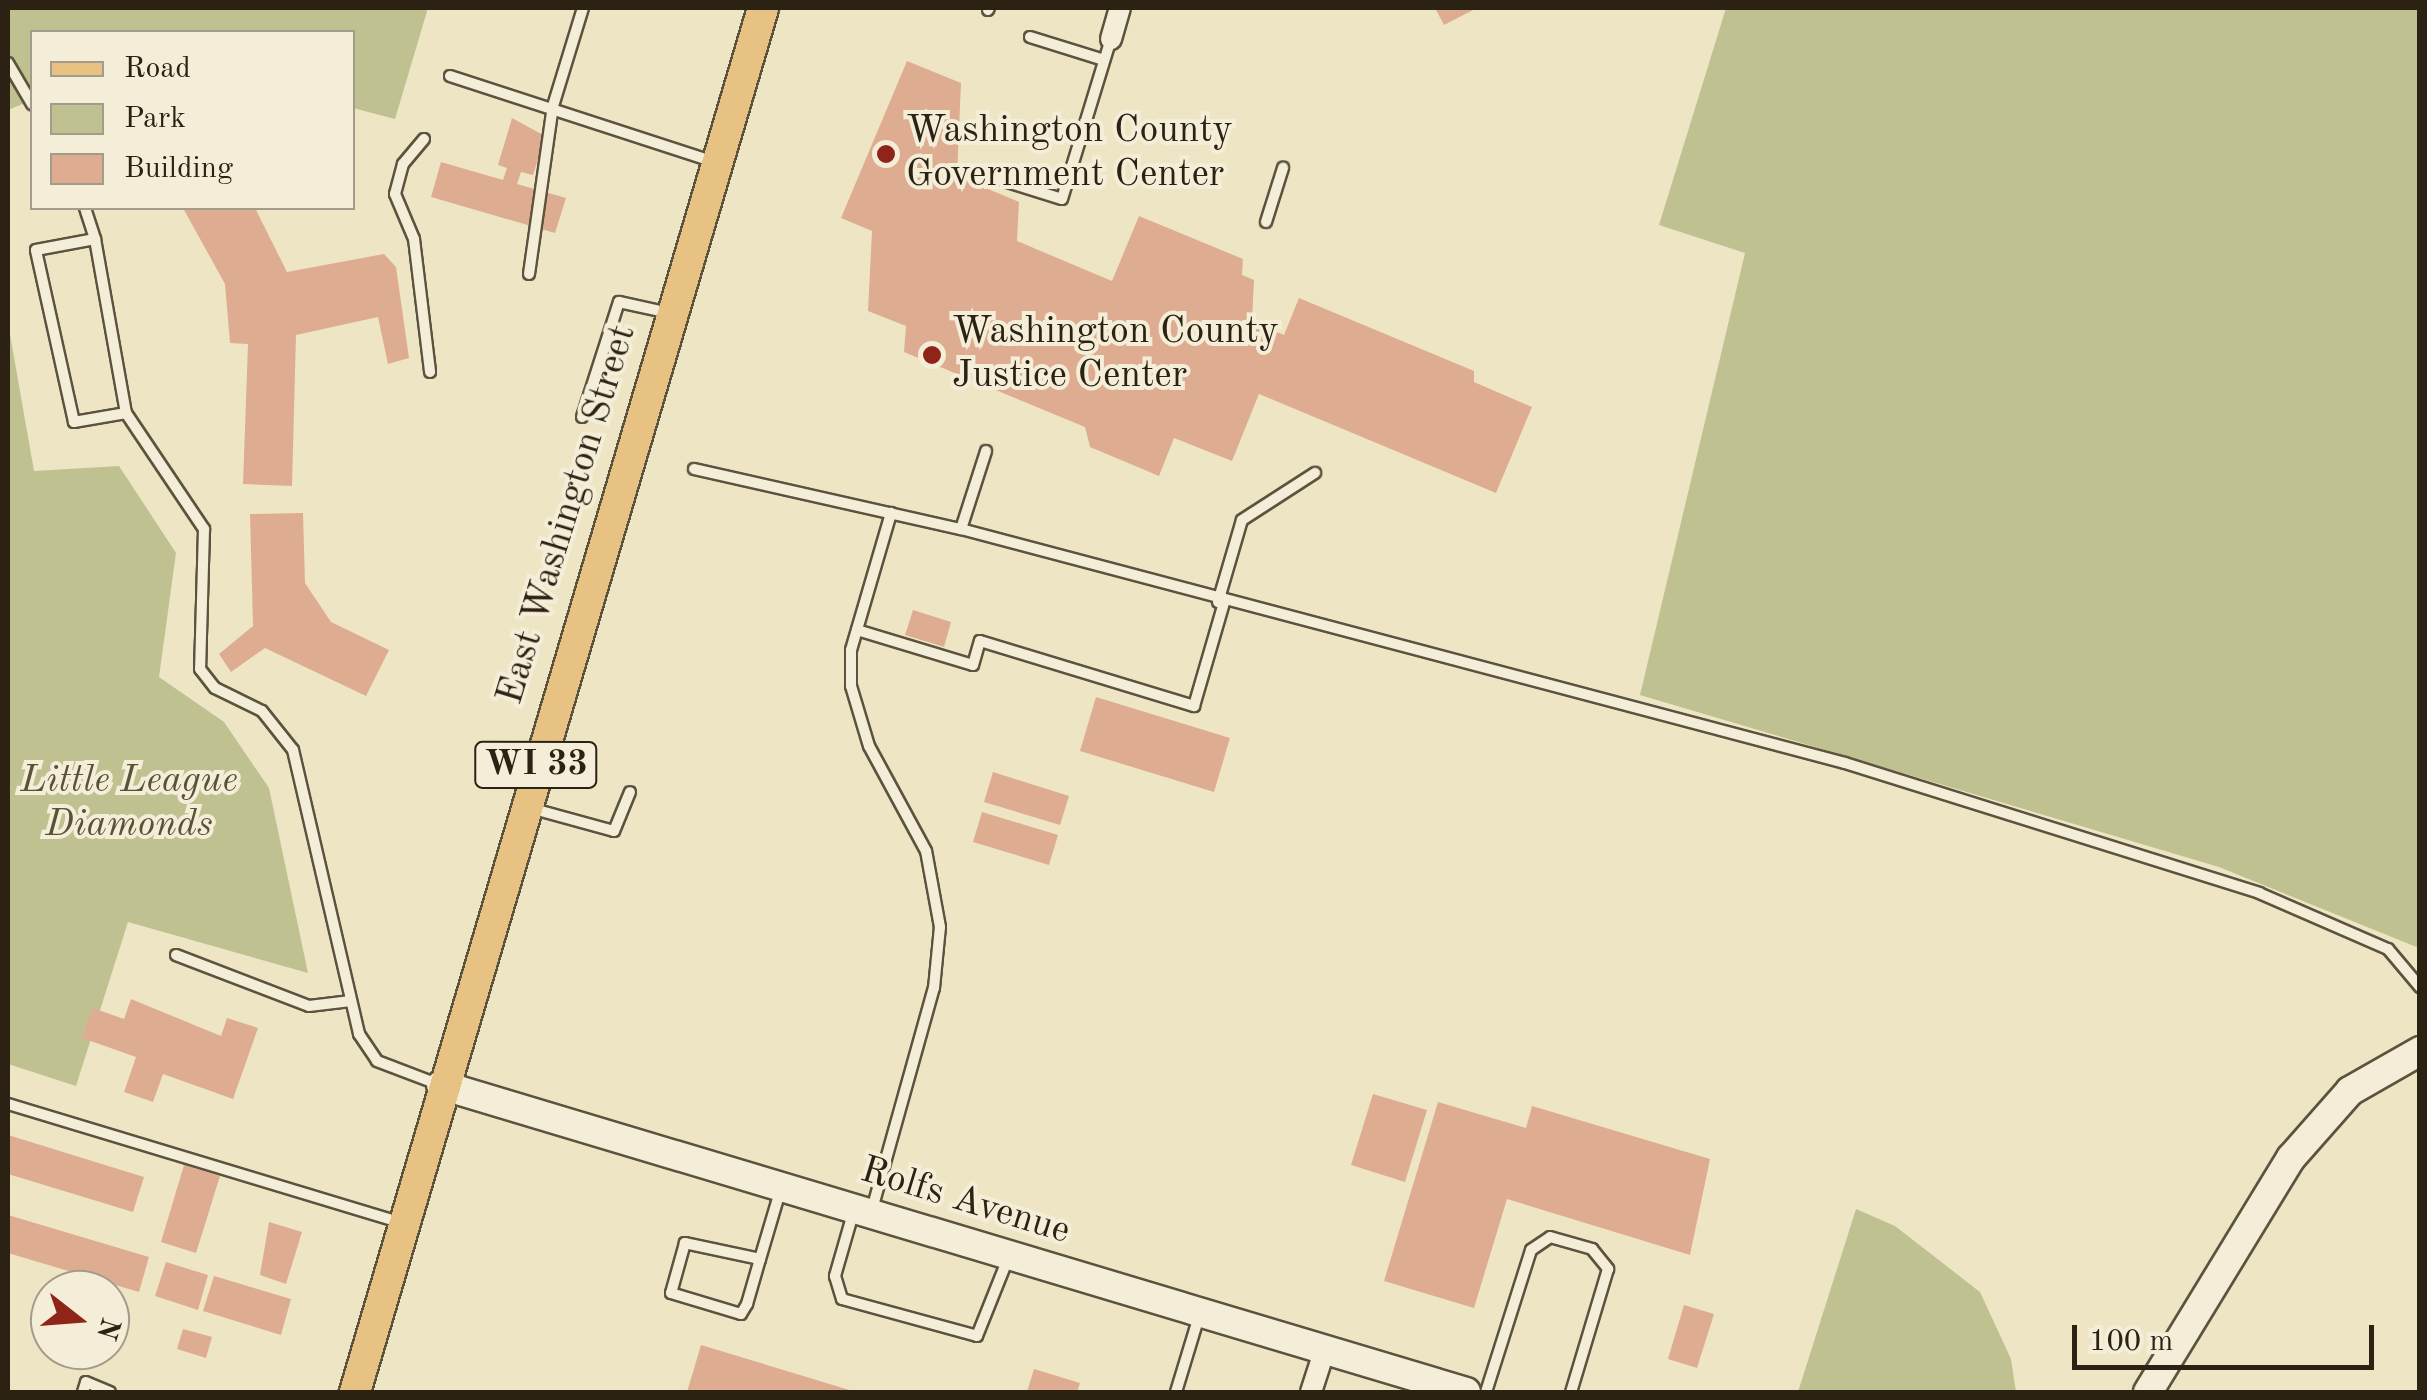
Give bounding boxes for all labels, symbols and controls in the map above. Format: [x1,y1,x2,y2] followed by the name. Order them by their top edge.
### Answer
[30,30,355,210] legend
[124,54,191,84] text: Road
[124,104,186,134] text: Park
[906,109,1233,198] place label: Washington County Government Center
[875,143,897,165] marker: Washington County Government Center
[124,154,233,184] text: Building
[952,310,1279,399] place label: Washington County Justice Center
[489,320,647,710] street label: East Washington Street
[921,344,943,366] marker: Washington County Justice Center
[474,735,598,795] road number: WI 33
[20,759,238,848] park label: Little League Diamonds
[855,1149,1075,1255] street label: Rolfs Avenue
[30,1270,130,1370] north arrow
[2077,1305,2380,1367] scale bar
[90,1314,123,1343] text: N
[2089,1327,2173,1357] text: 100 m

